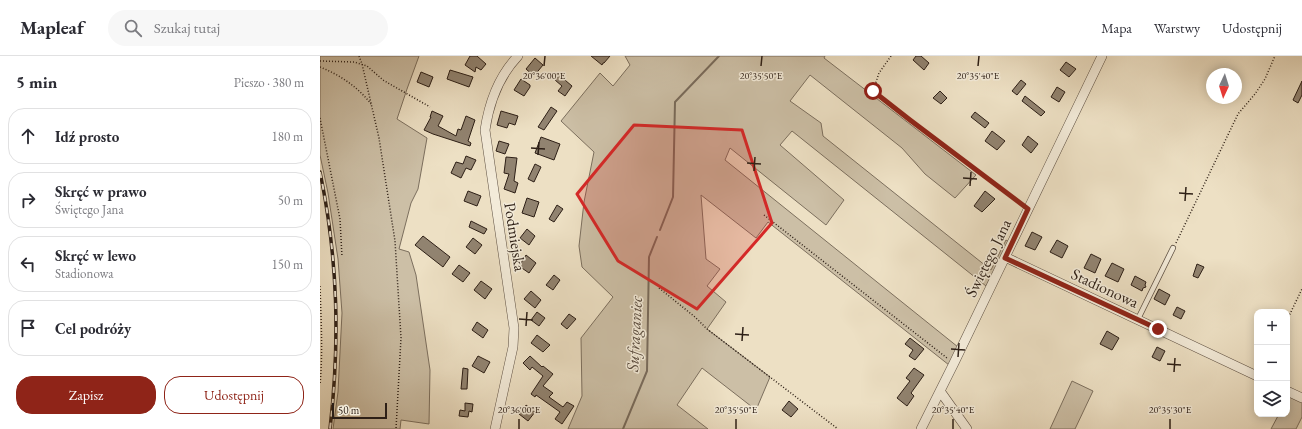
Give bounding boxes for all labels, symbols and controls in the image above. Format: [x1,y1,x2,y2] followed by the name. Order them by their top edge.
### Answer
[108,10,388,46] search box
[20,15,84,40] text: Mapleaf
[122,17,144,39] icon: search
[154,18,220,37] text: Szukaj tutaj
[1101,19,1132,37] text: Mapa
[1154,19,1200,37] text: Warstwy
[1222,19,1282,37] text: Udostępnij
[1206,68,1242,104] north arrow
[523,69,566,82] text: 20°36'00"E
[740,69,783,82] text: 20°35'50"E
[957,69,1000,82] text: 20°35'40"E
[16,71,57,93] text: 5 min
[234,74,304,91] text: Pieszo · 380 m
[864,82,882,100] route start
[17,125,39,147] icon: ahead
[55,127,119,146] text: Idź prosto
[272,128,303,145] text: 180 m
[55,182,147,201] text: Skręć w prawo
[17,189,39,211] icon: right
[278,192,303,209] text: 50 m
[55,201,124,218] text: Świętego Jana
[499,201,531,273] street label: Podmiejska
[960,215,1016,301] street label: Świętego Jana
[55,246,136,265] text: Skręć w lewo
[17,253,39,275] icon: left
[272,256,303,273] text: 150 m
[1068,263,1143,313] street label: Stadionowa
[55,265,114,282] text: Stadionowa
[621,295,647,373] water label: Sufraganiec
[1254,309,1290,417] map controls
[1254,309,1290,345] button: +
[17,317,39,339] icon: arrive
[55,319,131,338] text: Cel podróży
[1149,320,1167,338] route end
[1254,345,1290,381] button: −
[16,376,156,414] button: Zapisz
[164,376,304,414] button: Udostępnij
[1254,381,1290,417] button: layers
[332,401,387,420] scale bar
[338,403,359,417] text: 50 m
[498,403,541,416] text: 20°36'00"E
[715,403,758,416] text: 20°35'50"E
[932,403,975,416] text: 20°35'40"E
[1149,403,1192,416] text: 20°35'30"E

